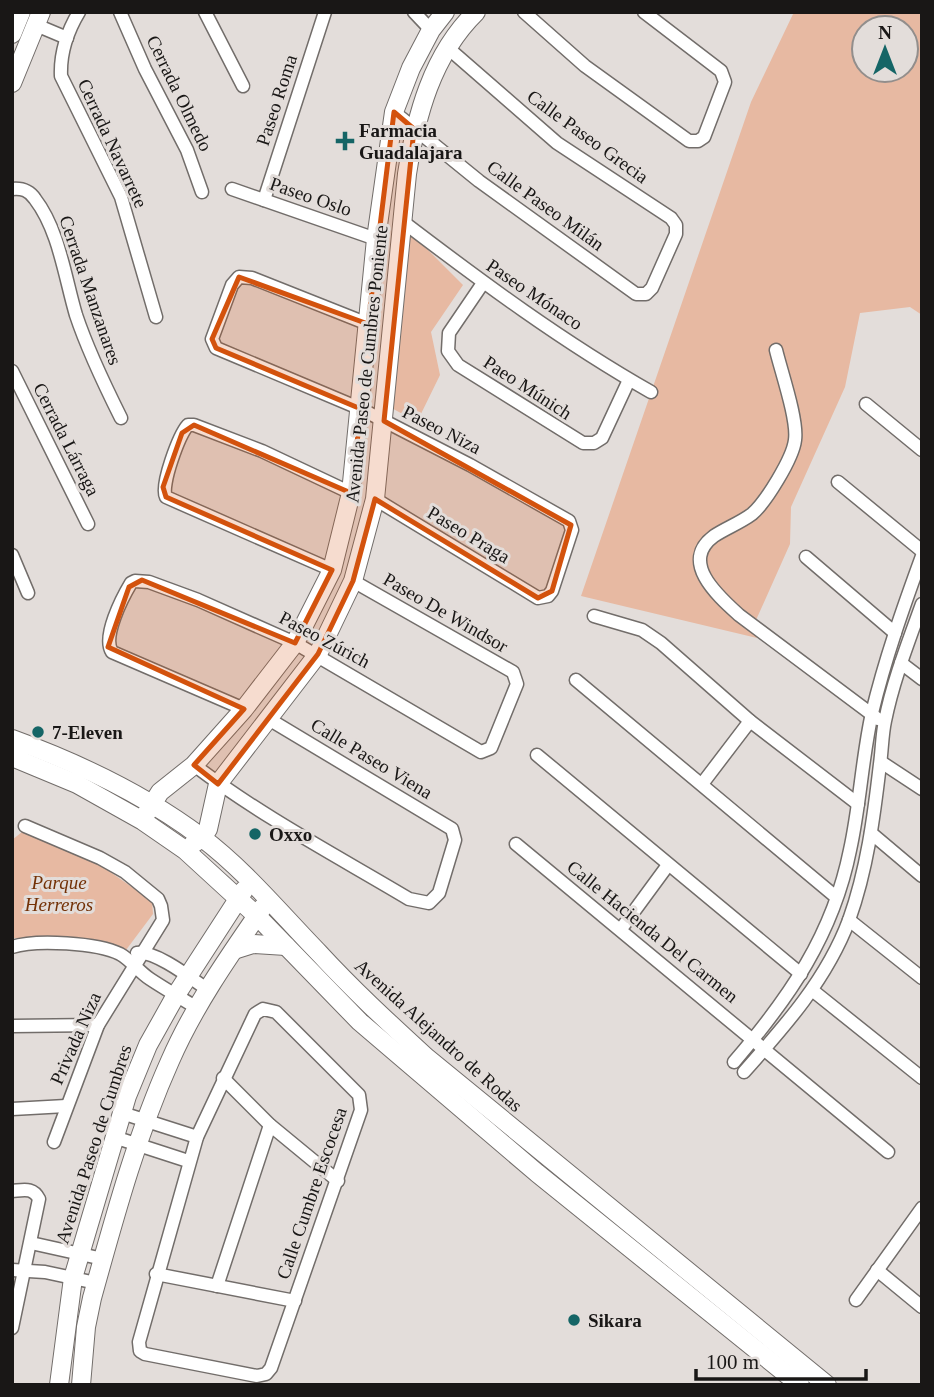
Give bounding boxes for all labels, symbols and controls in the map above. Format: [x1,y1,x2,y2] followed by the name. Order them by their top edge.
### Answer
[850,14,920,84] north arrow
[878,22,892,43] text: N
[142,32,217,154] street label: Cerrada Olmedo
[252,51,301,148] street label: Paseo Roma
[73,75,152,211] street label: Cerrada Navarrete
[523,85,653,188] street label: Calle Paseo Grecia
[359,120,463,163] place label: Farmacia Guadalajara
[337,133,353,149] marker: Farmacia Guadalajara
[483,156,609,255] street label: Calle Paseo Milán
[267,173,354,220] street label: Paseo Oslo
[55,213,126,368] street label: Cerrada Manzanares
[341,224,392,504] street label: Avenida Paseo de Cumbres Poniente
[483,255,587,334] street label: Paseo Mónaco
[480,351,576,424] street label: Paeo Múnich
[29,379,104,500] street label: Cerrada Lárraga
[399,401,485,458] street label: Paseo Niza
[424,502,514,567] street label: Paseo Praga
[380,568,512,657] street label: Paseo De Windsor
[276,607,374,672] street label: Paseo Zúrich
[307,714,437,803] street label: Calle Paseo Viena
[52,722,123,743] place label: 7-Eleven
[30,724,46,740] marker: 7-Eleven
[269,824,312,845] place label: Oxxo
[247,826,263,842] marker: Oxxo
[563,856,743,1007] street label: Calle Hacienda Del Carmen
[24,872,93,915] park label: Parque Herreros
[351,955,527,1116] street label: Avenida Alejandro de Rodas
[46,988,105,1088] street label: Privada Niza
[51,1042,136,1246] street label: Avenida Paseo de Cumbres
[272,1104,351,1282] street label: Calle Cumbre Escocesa
[588,1310,642,1331] place label: Sikara
[566,1312,582,1328] marker: Sikara
[696,1338,866,1382] scale bar
[706,1350,759,1374] text: 100 m

